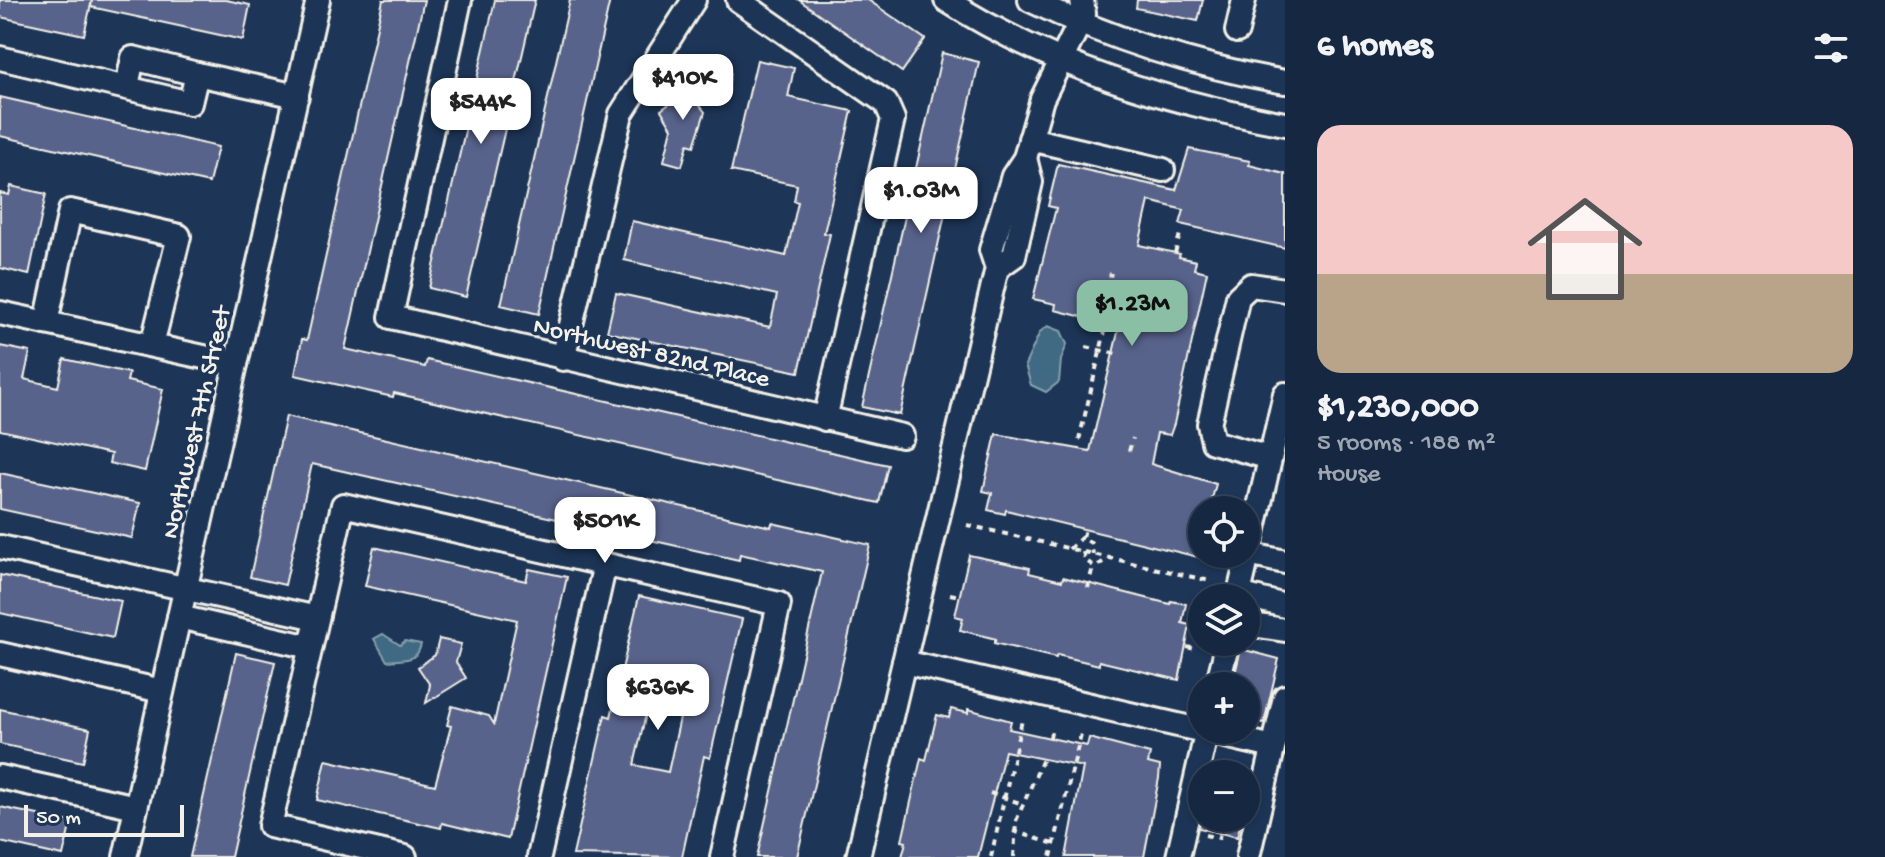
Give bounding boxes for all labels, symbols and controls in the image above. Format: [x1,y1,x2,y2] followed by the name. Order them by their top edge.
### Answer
[1809,26,1853,70] icon: filters
[1317,28,1432,68] text: 6 homes
[627,54,739,122] pin: $410K
[651,64,715,95] text: $410K
[425,78,537,146] pin: $544K
[449,88,513,119] text: $544K
[856,167,986,235] pin: $1.03M
[883,177,959,208] text: $1.03M
[1513,177,1657,321] icon: home
[1067,280,1197,348] pin: $1.23M
[1095,290,1169,321] text: $1.23M
[157,301,241,542] street label: Northwest 7th Street
[530,312,773,397] street label: Northwest 82nd Place
[1317,389,1479,429] text: $1,230,000
[1317,429,1495,460] text: 5 rooms · 188 m²
[1317,460,1381,491] text: House
[1188,496,1260,832] map controls
[1188,496,1260,568] button: locate
[549,497,661,565] pin: $501K
[573,507,637,538] text: $501K
[1188,584,1260,656] button: layers
[602,664,714,732] pin: $636K
[1188,672,1260,744] button: +
[625,674,691,705] text: $636K
[1188,760,1260,832] button: −
[24,801,184,837] scale bar
[36,806,81,832] text: 50 m

